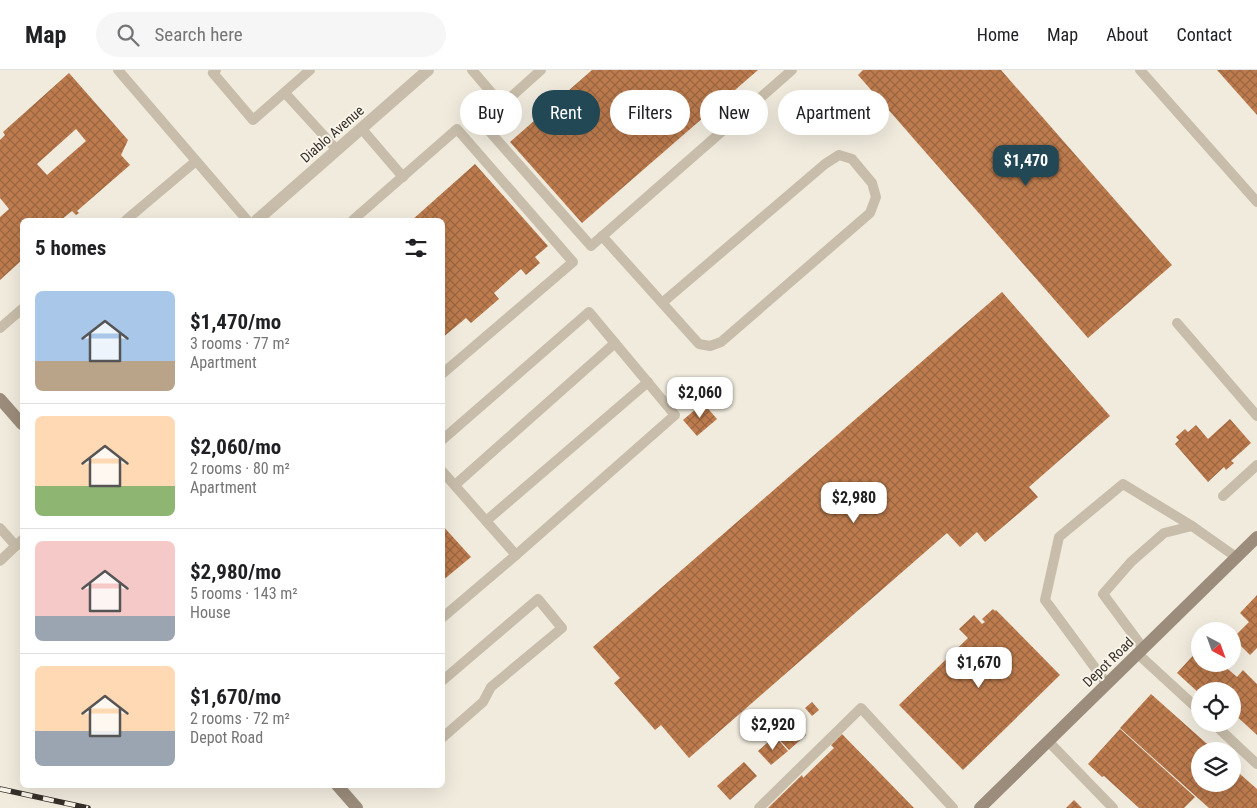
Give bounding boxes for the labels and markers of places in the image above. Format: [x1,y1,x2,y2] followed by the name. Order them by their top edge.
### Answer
[985,144,1067,187] pin: $1,470
[659,376,741,419] pin: $2,060
[813,482,895,524] pin: $2,980
[938,646,1020,689] pin: $1,670
[732,708,814,751] pin: $2,920

